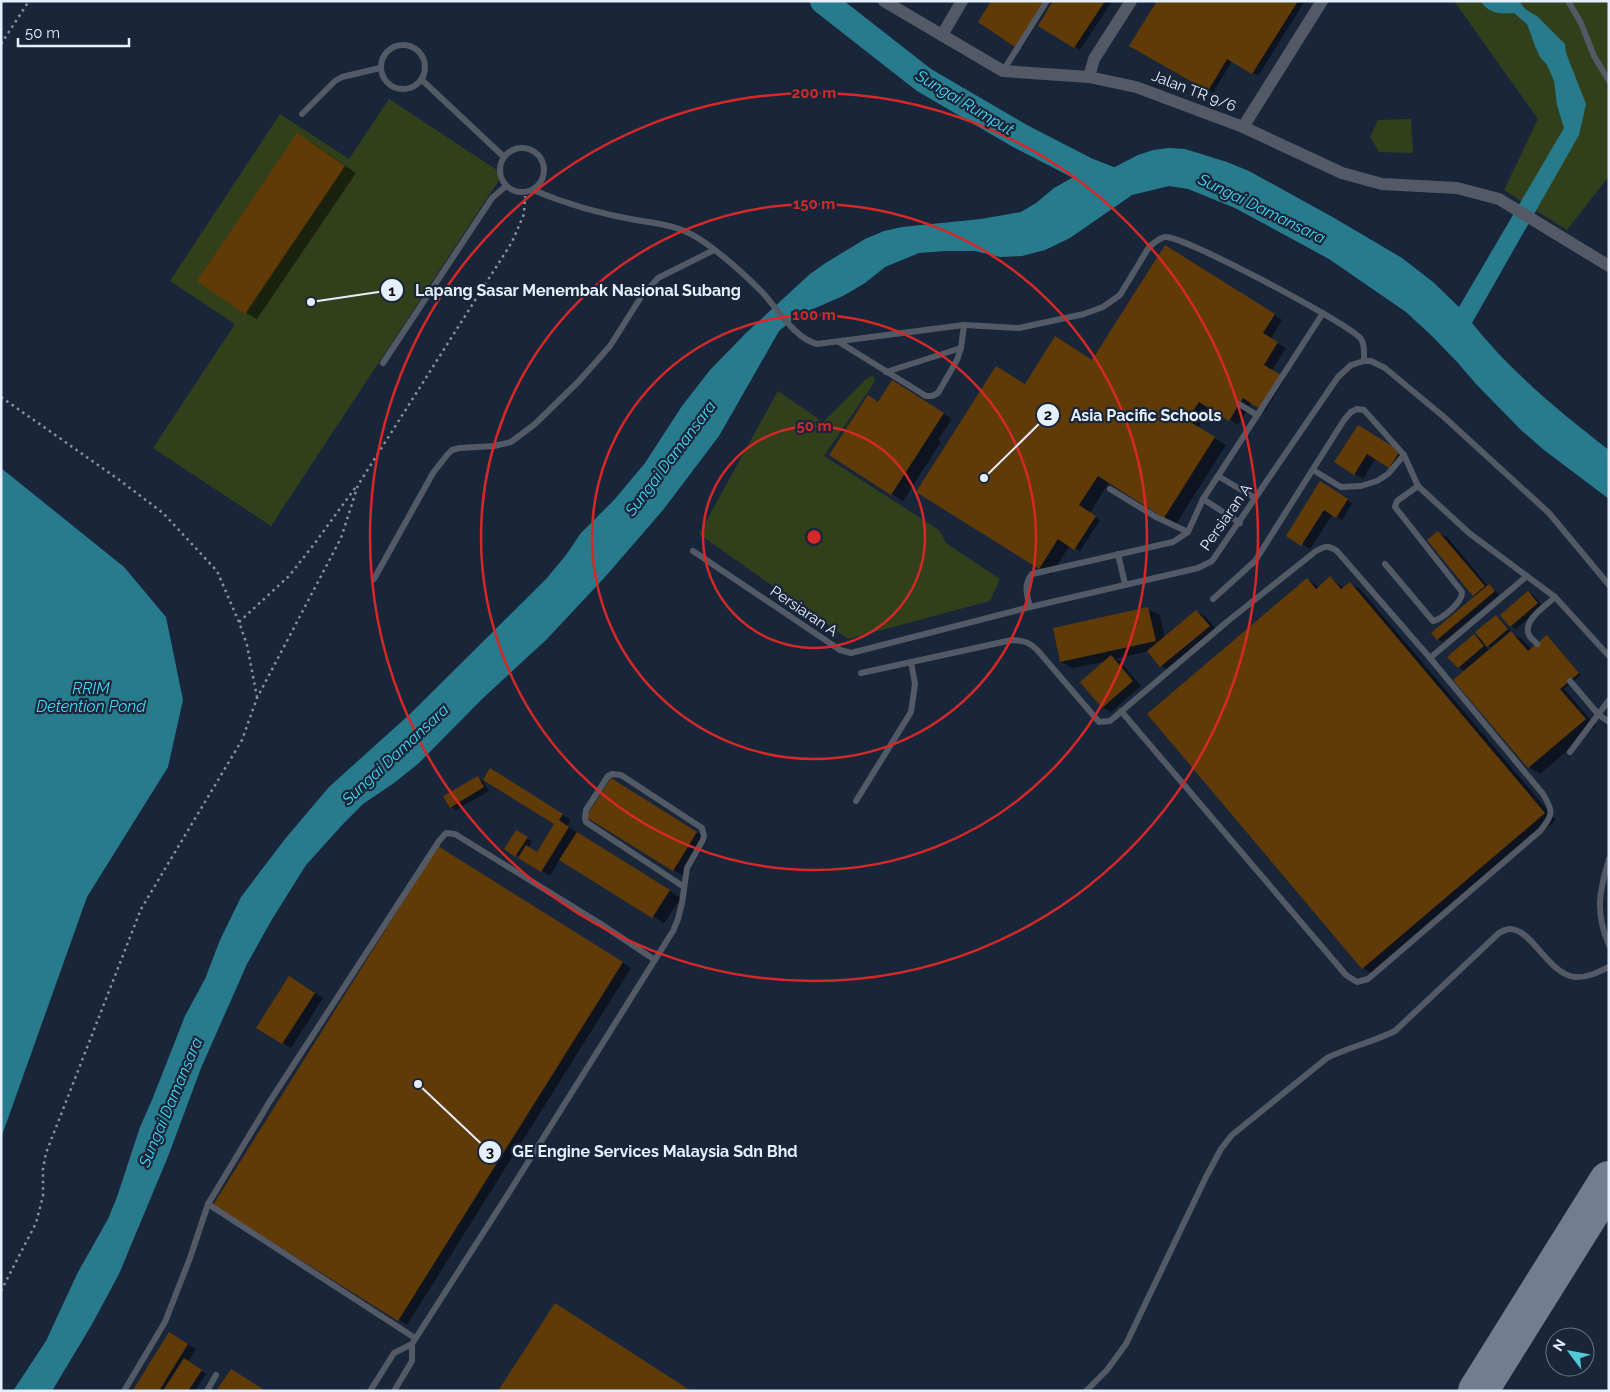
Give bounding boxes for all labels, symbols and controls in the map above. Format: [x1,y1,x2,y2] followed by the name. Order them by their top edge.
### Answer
[18,15,129,47] scale bar
[25,24,60,42] text: 50 m
[912,65,1018,139] water label: Sungai Rumput
[1149,67,1239,115] street label: Jalan TR 9/6
[792,84,836,102] text: 200 m
[1194,169,1329,248] water label: Sungai Damansara
[793,195,835,213] text: 150 m
[379,275,751,306] callout: Lapang Sasar Menembak Nasional Subang
[415,281,741,300] text: Lapang Sasar Menembak Nasional Subang
[388,282,396,300] text: 1
[792,306,836,324] text: 100 m
[620,397,720,520] water label: Sungai Damansara
[1036,400,1231,431] callout: Asia Pacific Schools
[1044,406,1052,424] text: 2
[1071,406,1221,425] text: Asia Pacific Schools
[796,417,832,435] text: 50 m
[1196,480,1256,554] street label: Persiaran A
[805,528,823,546] centre of rings
[767,582,841,640] street label: Persiaran A
[36,679,146,716] water label: RRIM Detention Pond
[337,700,453,809] water label: Sungai Damansara
[134,1034,206,1171] water label: Sungai Damansara
[477,1136,807,1167] callout: GE Engine Services Malaysia Sdn Bhd
[512,1142,798,1161] text: GE Engine Services Malaysia Sdn Bhd
[486,1143,494,1161] text: 3
[1545,1327,1595,1377] north arrow
[1549,1336,1569,1354] text: N

